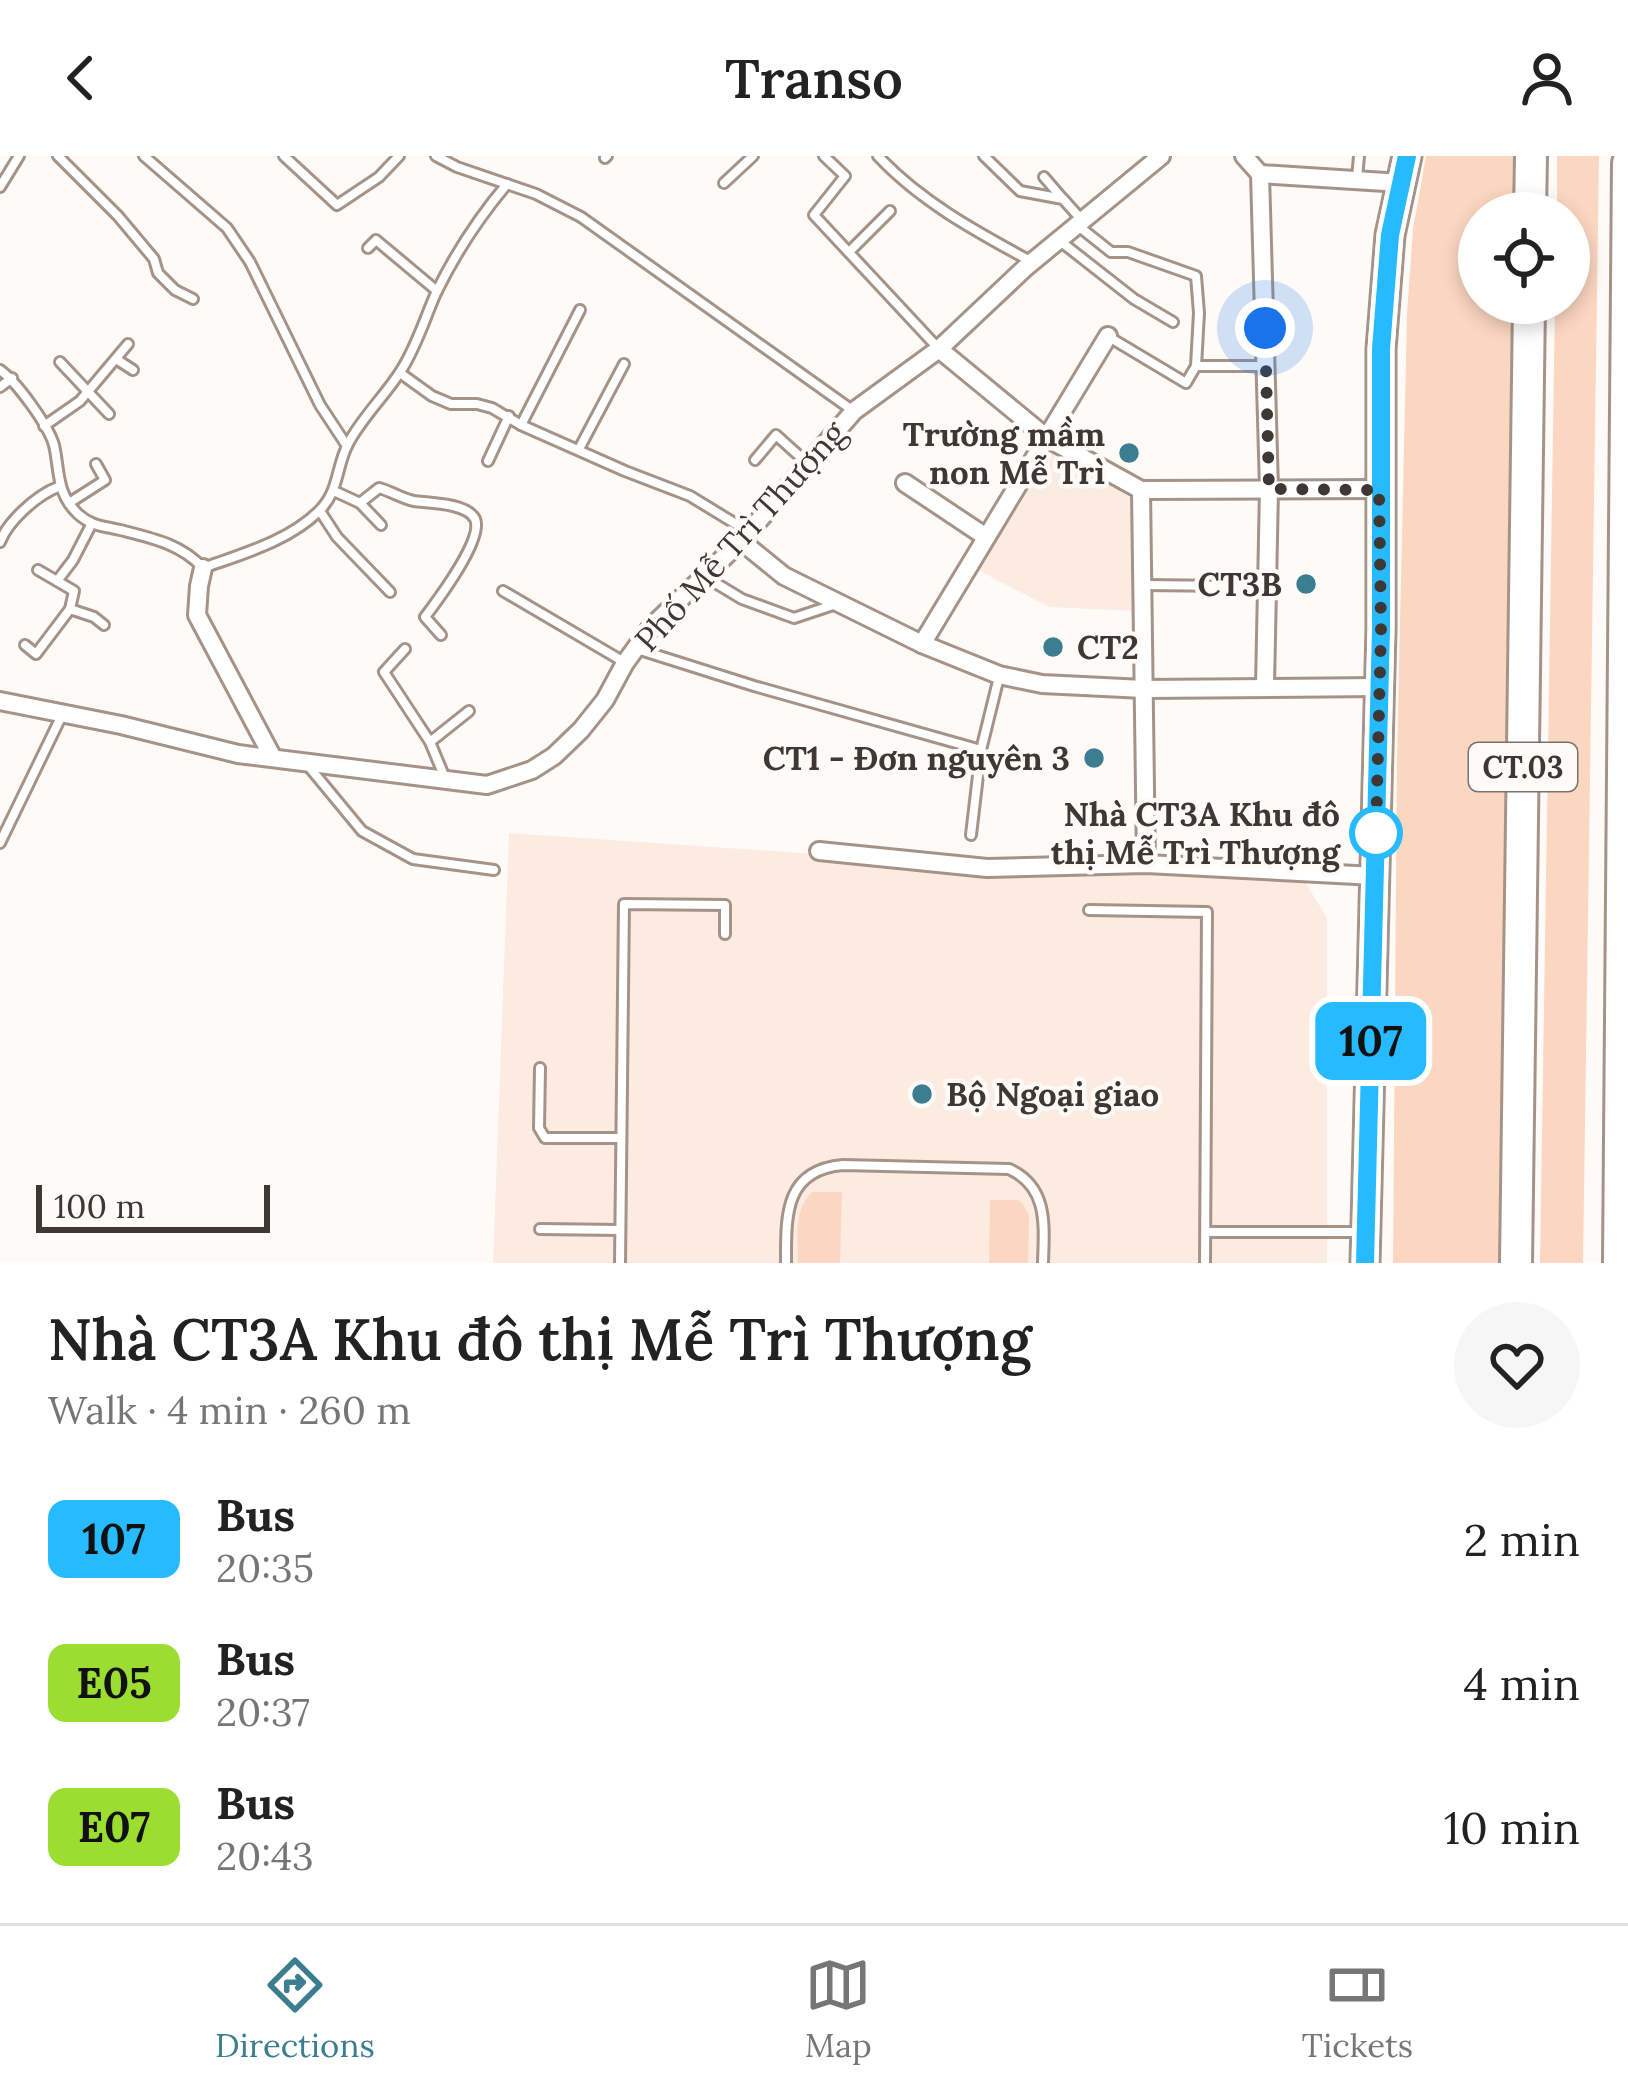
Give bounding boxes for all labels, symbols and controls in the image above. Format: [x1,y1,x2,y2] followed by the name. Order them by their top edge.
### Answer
[725,44,903,113] text: Transo
[48,45,114,111] icon: back
[1514,45,1580,111] icon: person
[1458,192,1590,324] map controls
[1458,192,1590,324] button: locate
[1235,298,1295,358] your location
[626,412,855,660] street label: Phố Mễ Trì Thượng
[903,413,1105,493] place label: Trường mầm non Mễ Trì
[1116,440,1142,466] marker: Trường mầm non Mễ Trì
[1198,563,1282,605] place label: CT3B
[1293,571,1319,597] marker: CT3B
[1077,626,1139,668] place label: CT2
[1040,634,1066,660] marker: CT2
[763,737,1070,779] place label: CT1 - Đơn nguyên 3
[1469,743,1577,791] road number: CT.03
[1081,745,1107,771] marker: CT1 - Đơn nguyên 3
[1051,793,1342,873] place label: Nhà CT3A Khu đô thị Mễ Trì Thượng
[1351,808,1401,858] marker: Nhà CT3A Khu đô thị Mễ Trì Thượng
[1302,1002,1440,1080] line badge: 107
[1339,1014,1403,1068] text: 107
[946,1073,1159,1115] place label: Bộ Ngoại giao
[909,1081,935,1107] marker: Bộ Ngoại giao
[36,1179,270,1232] scale bar
[54,1185,145,1227] text: 100 m
[1454,1302,1580,1428] button: heart
[48,1303,1032,1376] text: Nhà CT3A Khu đô thị Mễ Trì Thượng
[48,1385,411,1435] text: Walk · 4 min · 260 m
[216,1486,295,1543] text: Bus
[1464,1511,1580,1568] text: 2 min
[82,1512,146,1566] text: 107
[216,1543,314,1593] text: 20:35
[216,1630,295,1687] text: Bus
[1464,1655,1580,1712] text: 4 min
[76,1656,152,1710] text: E05
[216,1687,310,1737] text: 20:37
[216,1774,295,1831] text: Bus
[1444,1799,1580,1856] text: 10 min
[78,1800,150,1854] text: E07
[216,1831,314,1881] text: 20:43
[215,1952,375,2066] tab: Directions
[805,1952,872,2066] tab: Map
[1302,1952,1413,2066] tab: Tickets

